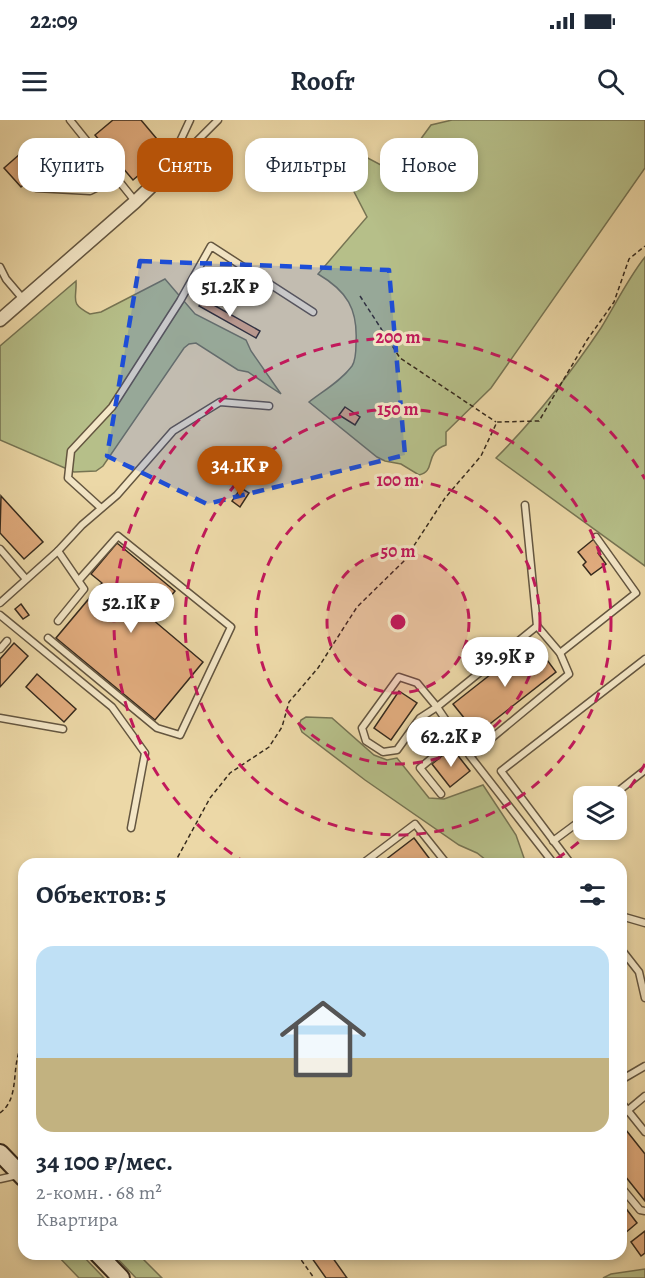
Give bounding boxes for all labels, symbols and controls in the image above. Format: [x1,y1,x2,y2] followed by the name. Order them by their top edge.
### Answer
[30,6,78,36] text: 22:09
[290,63,355,99] text: Roofr
[18,65,51,98] icon: menu
[594,65,627,98] icon: search
[18,138,125,192] chip: Купить
[137,138,233,192] chip: Снять
[245,138,368,192] chip: Фильтры
[380,138,478,192] chip: Новое
[175,267,285,318] pin: 51.2K ₽
[201,273,259,300] text: 51.2K ₽
[375,325,421,349] text: 200 m
[377,397,419,421] text: 150 m
[185,446,295,497] pin: 34.1K ₽
[211,452,269,479] text: 34.1K ₽
[377,468,419,492] text: 100 m
[381,539,415,563] text: 50 m
[76,583,186,634] pin: 52.1K ₽
[102,589,160,616] text: 52.1K ₽
[388,612,408,632] centre of rings
[450,637,560,688] pin: 39.9K ₽
[475,643,535,670] text: 39.9K ₽
[396,717,506,768] pin: 62.2K ₽
[421,723,481,750] text: 62.2K ₽
[573,786,627,840] map controls
[573,786,627,840] button: layers
[36,877,166,912] text: Объектов: 5
[576,878,609,911] icon: filters
[269,985,377,1093] icon: home
[36,1144,173,1179] text: 34 100 ₽/мес.
[36,1179,162,1206] text: 2-комн. · 68 m²
[36,1206,118,1233] text: Квартира

